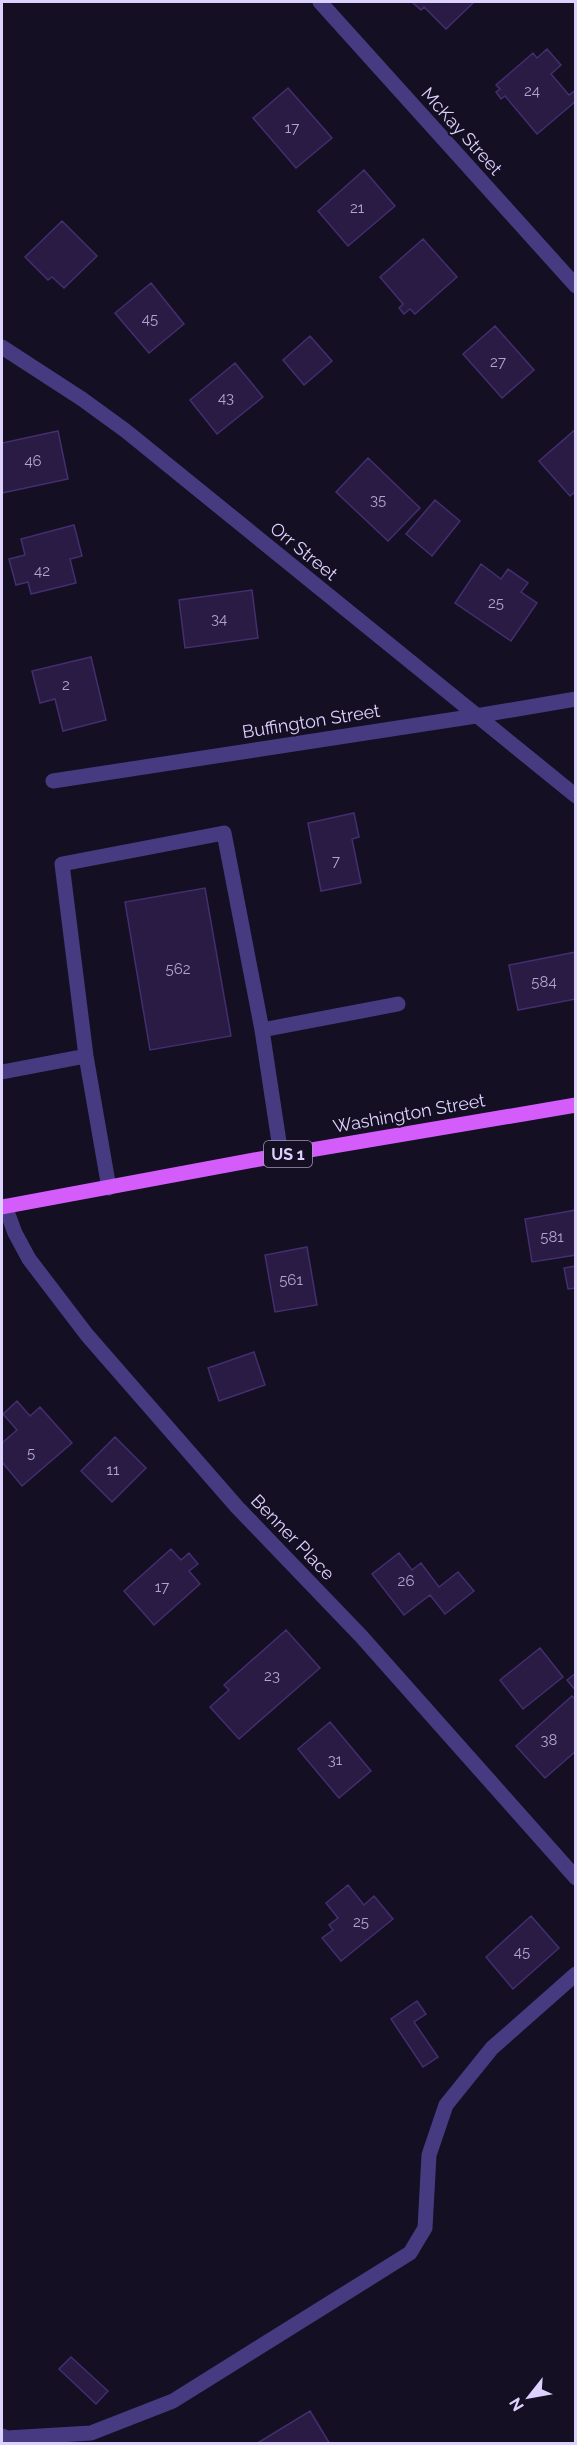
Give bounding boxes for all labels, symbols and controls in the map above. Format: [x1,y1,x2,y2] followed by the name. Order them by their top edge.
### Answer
[524,82,540,100] house number: 24
[417,83,507,179] street label: McKay Street
[285,119,299,137] house number: 17
[350,199,365,217] house number: 21
[142,310,158,328] house number: 45
[490,353,506,371] house number: 27
[218,389,234,407] house number: 43
[24,452,42,470] house number: 46
[370,491,386,509] house number: 35
[266,518,342,584] street label: Orr Street
[34,562,50,580] house number: 42
[488,594,504,612] house number: 25
[211,610,227,628] house number: 34
[62,676,70,694] house number: 2
[241,700,381,742] street label: Buffington Street
[332,852,340,870] house number: 7
[165,960,191,978] house number: 562
[531,973,557,991] house number: 584
[331,1089,487,1137] street label: Washington Street
[264,1141,312,1167] road number: US 1
[540,1228,564,1246] house number: 581
[279,1271,303,1289] house number: 561
[27,1444,35,1462] house number: 5
[107,1461,120,1479] house number: 11
[247,1490,339,1584] street label: Benner Place
[398,1572,414,1590] house number: 26
[155,1578,169,1596] house number: 17
[264,1667,280,1685] house number: 23
[541,1731,558,1749] house number: 38
[328,1751,343,1769] house number: 31
[353,1913,369,1931] house number: 25
[514,1943,530,1961] house number: 45
[499,2367,559,2427] north arrow
[505,2394,528,2415] text: N

